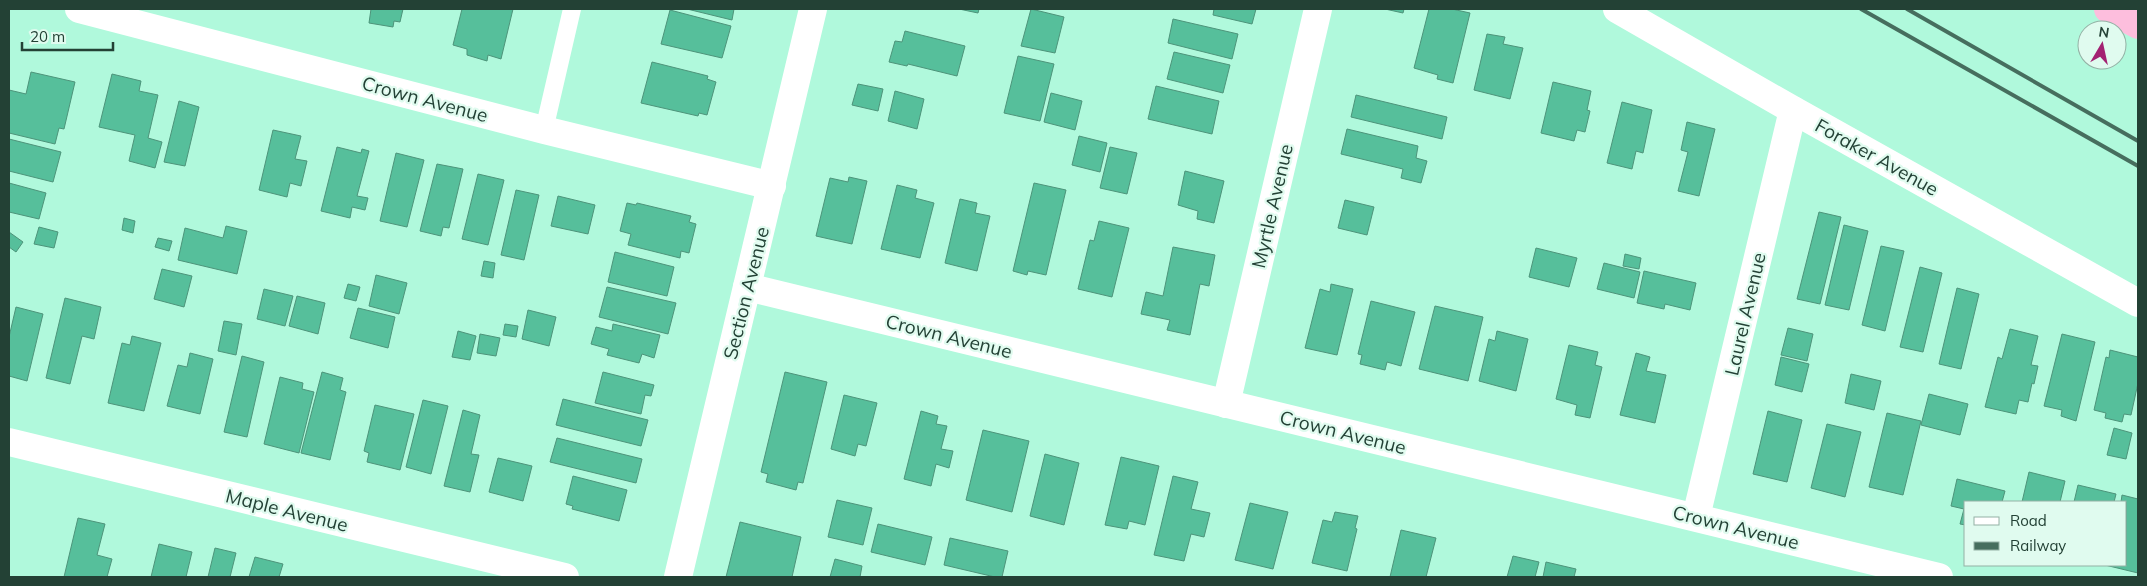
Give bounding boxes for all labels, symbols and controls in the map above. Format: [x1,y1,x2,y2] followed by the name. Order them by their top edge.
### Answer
[22,20,114,52] scale bar
[2077,20,2127,70] north arrow
[2097,22,2111,42] text: N
[30,27,65,46] text: 20 m
[359,71,491,127] street label: Crown Avenue
[1811,113,1943,201] street label: Foraker Avenue
[1246,142,1298,270] street label: Myrtle Avenue
[718,224,774,362] street label: Section Avenue
[1719,250,1771,378] street label: Laurel Avenue
[883,309,1015,363] street label: Crown Avenue
[1277,405,1409,459] street label: Crown Avenue
[223,483,351,537] street label: Maple Avenue
[1670,500,1802,554] street label: Crown Avenue
[1964,501,2127,566] legend
[2010,511,2047,530] text: Road
[2010,536,2066,555] text: Railway

